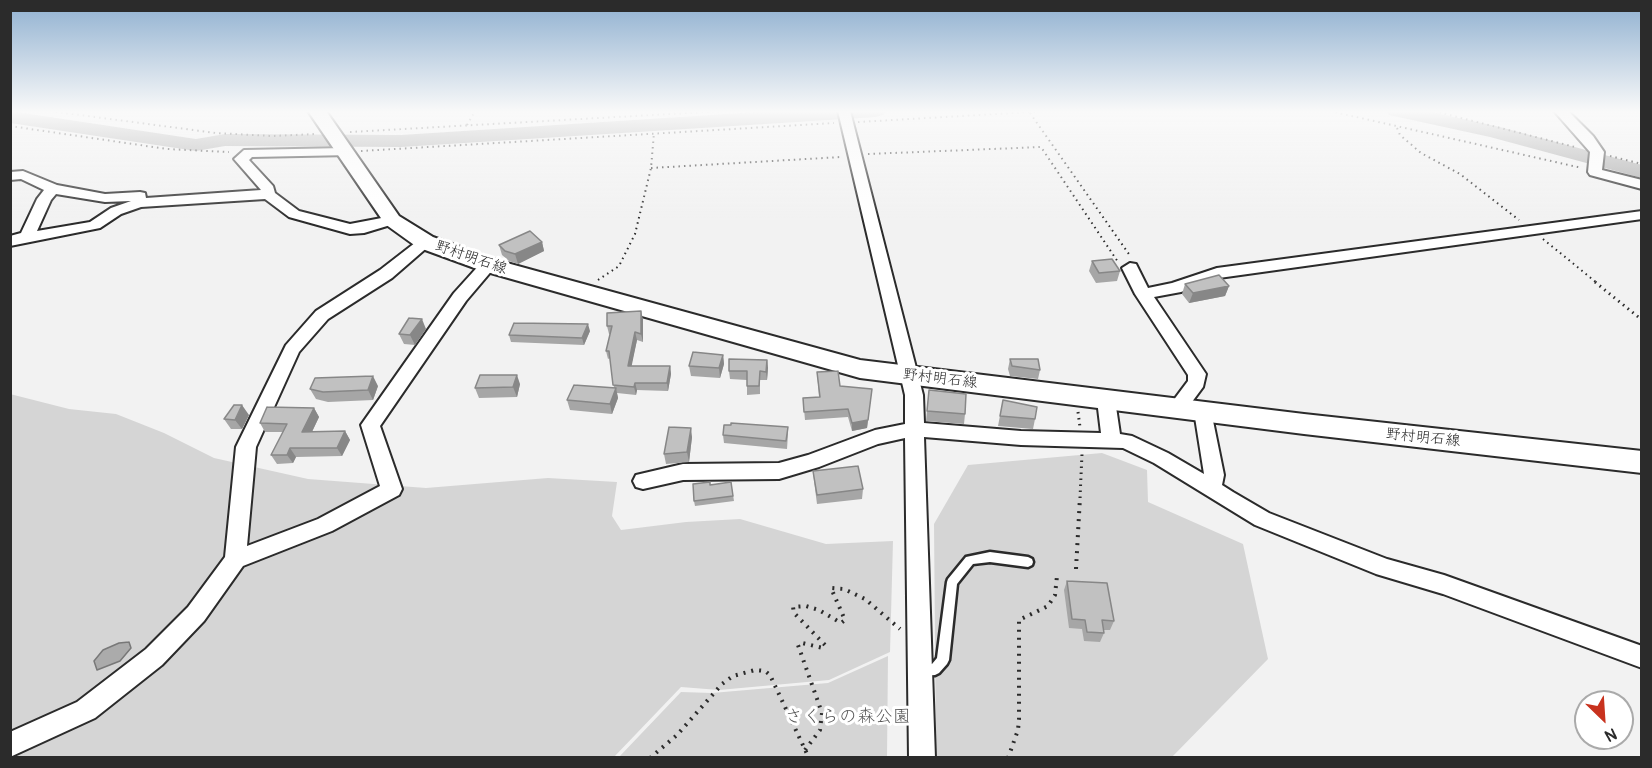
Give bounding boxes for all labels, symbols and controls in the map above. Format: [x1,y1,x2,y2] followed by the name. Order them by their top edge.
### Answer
[433,237,509,279] street label: 野村明石線
[902,365,978,393] street label: 野村明石線
[1385,425,1461,451] street label: 野村明石線
[1574,690,1634,750] north arrow
[785,706,911,728] park label: さくらの森公園
[1602,723,1620,746] text: N

